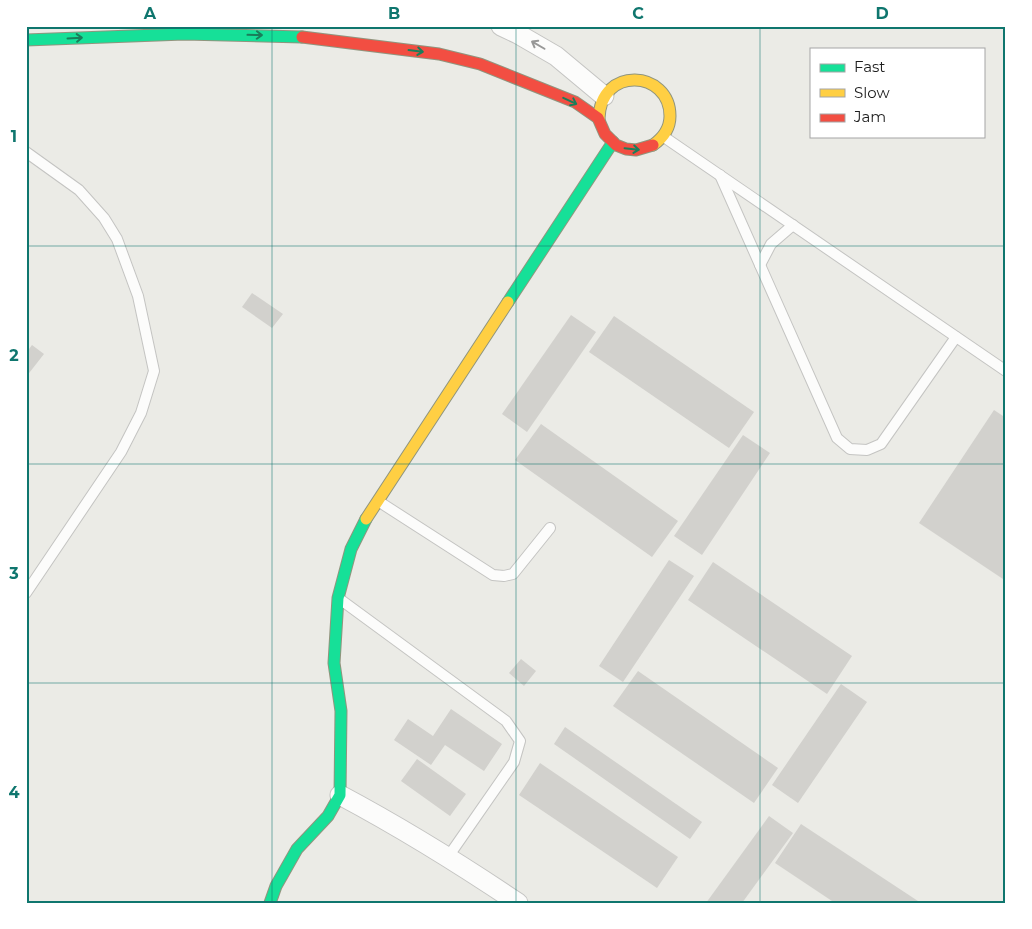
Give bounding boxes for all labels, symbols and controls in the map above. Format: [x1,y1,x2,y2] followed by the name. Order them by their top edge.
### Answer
[143,4,157,23] text: A
[388,4,400,23] text: B
[632,4,644,23] text: C
[875,4,889,23] text: D
[246,30,263,40] one-way arrow
[66,33,83,43] one-way arrow
[531,40,545,50] one-way arrow
[408,46,424,56] one-way arrow
[810,48,984,138] legend
[854,57,885,76] text: Fast
[854,83,890,102] text: Slow
[562,96,577,106] one-way arrow
[853,107,886,126] text: Jam
[11,127,17,146] text: 1
[623,144,639,154] one-way arrow
[9,346,19,365] text: 2
[8,564,19,583] text: 3
[8,783,20,802] text: 4

